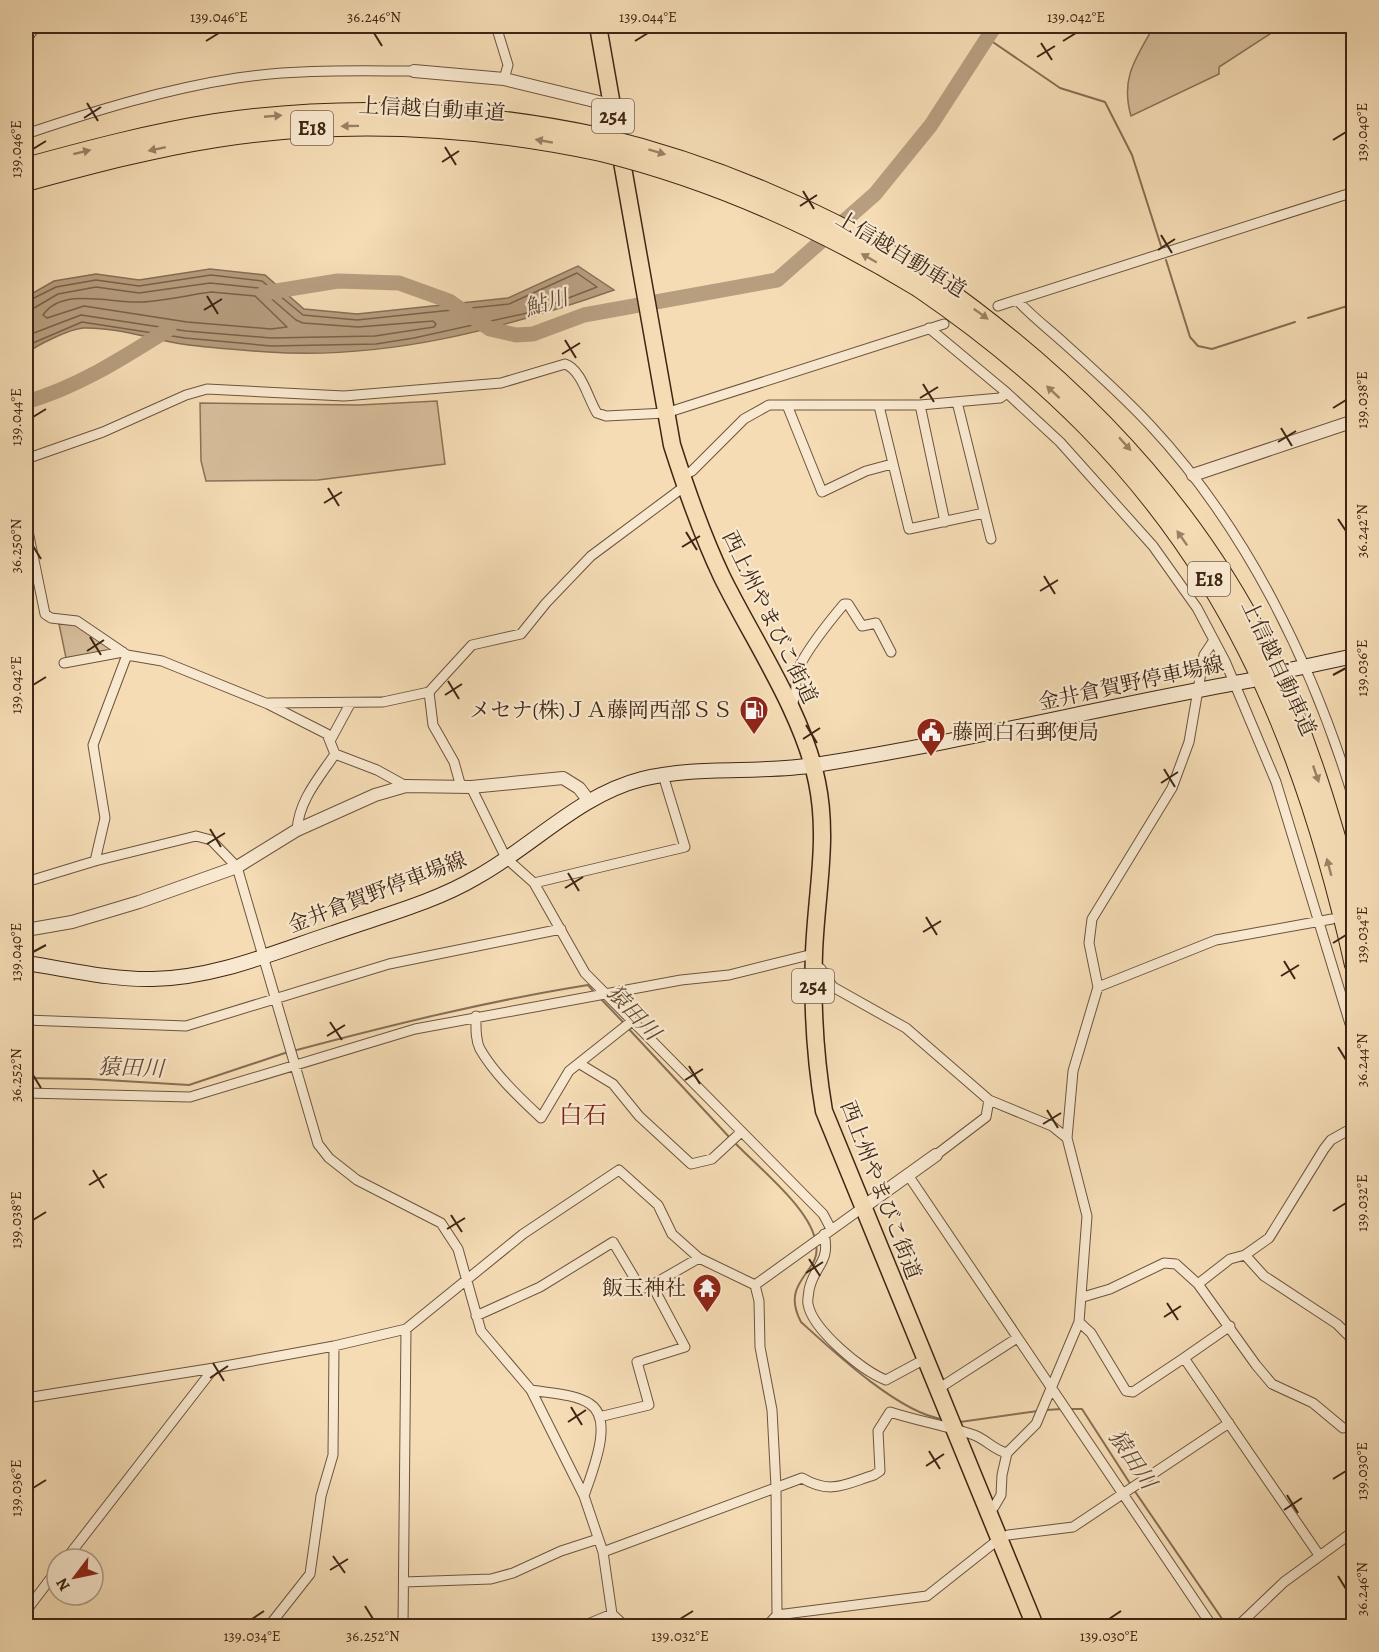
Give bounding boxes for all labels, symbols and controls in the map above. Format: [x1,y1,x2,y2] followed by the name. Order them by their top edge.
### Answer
[190,7,248,27] text: 139.046°E
[347,7,401,27] text: 36.246°N
[619,7,677,27] text: 139.044°E
[1047,7,1105,27] text: 139.042°E
[358,91,506,127] street label: 上信越自動車道
[592,99,634,133] road number: 254
[1352,103,1372,161] text: 139.040°E
[264,111,283,121] one-way arrow
[291,111,333,145] road number: E18
[6,120,26,178] text: 139.046°E
[341,122,360,131] one-way arrow
[534,136,553,145] one-way arrow
[147,145,166,154] one-way arrow
[73,147,91,156] one-way arrow
[648,148,666,157] one-way arrow
[831,204,971,304] street label: 上信越自動車道
[861,252,877,263] one-way arrow
[521,282,573,323] water label: 鮎川
[973,307,988,319] one-way arrow
[1352,371,1372,429] text: 139.038°E
[1045,385,1060,399] one-way arrow
[6,388,26,446] text: 139.044°E
[1118,436,1131,451] one-way arrow
[1352,504,1372,558] text: 36.242°N
[6,518,26,573] text: 36.250°N
[716,526,824,708] street label: 西上州やまびこ街道
[1177,530,1188,546] one-way arrow
[1188,562,1230,596] road number: E18
[1235,595,1323,741] street label: 上信越自動車道
[1352,639,1372,697] text: 139.036°E
[1036,650,1226,716] street label: 金井倉賀野停車場線
[6,656,26,714] text: 139.042°E
[738,694,770,736] fuel station icon: メセナ(株)ＪＡ藤岡西部ＳＳ
[469,696,733,724] place label: メセナ(株)ＪＡ藤岡西部ＳＳ
[915,716,947,758] public building icon: 藤岡白石郵便局
[952,718,1099,746] place label: 藤岡白石郵便局
[1312,765,1322,783] one-way arrow
[284,845,470,939] street label: 金井倉賀野停車場線
[1324,858,1334,876] one-way arrow
[1352,906,1372,964] text: 139.034°E
[6,923,26,981] text: 139.040°E
[792,969,834,1003] road number: 254
[600,978,668,1049] water label: 猿田川
[1352,1033,1372,1087] text: 36.244°N
[6,1048,26,1102] text: 36.252°N
[97,1052,166,1084] water label: 猿田川
[834,1097,928,1283] street label: 西上州やまびこ街道
[559,1099,607,1131] district label: 白石
[1352,1174,1372,1232] text: 139.032°E
[6,1191,26,1249] text: 139.038°E
[691,1272,723,1314] temple icon: 飯玉神社
[602,1274,686,1302] place label: 飯玉神社
[1101,1424,1164,1497] water label: 猿田川
[1352,1442,1372,1500] text: 139.030°E
[6,1459,26,1517] text: 139.036°E
[45,1547,105,1607] north arrow
[1352,1562,1372,1616] text: 36.246°N
[51,1573,76,1595] text: N
[223,1626,281,1646] text: 139.034°E
[346,1626,400,1646] text: 36.252°N
[651,1626,709,1646] text: 139.032°E
[1080,1626,1138,1646] text: 139.030°E

